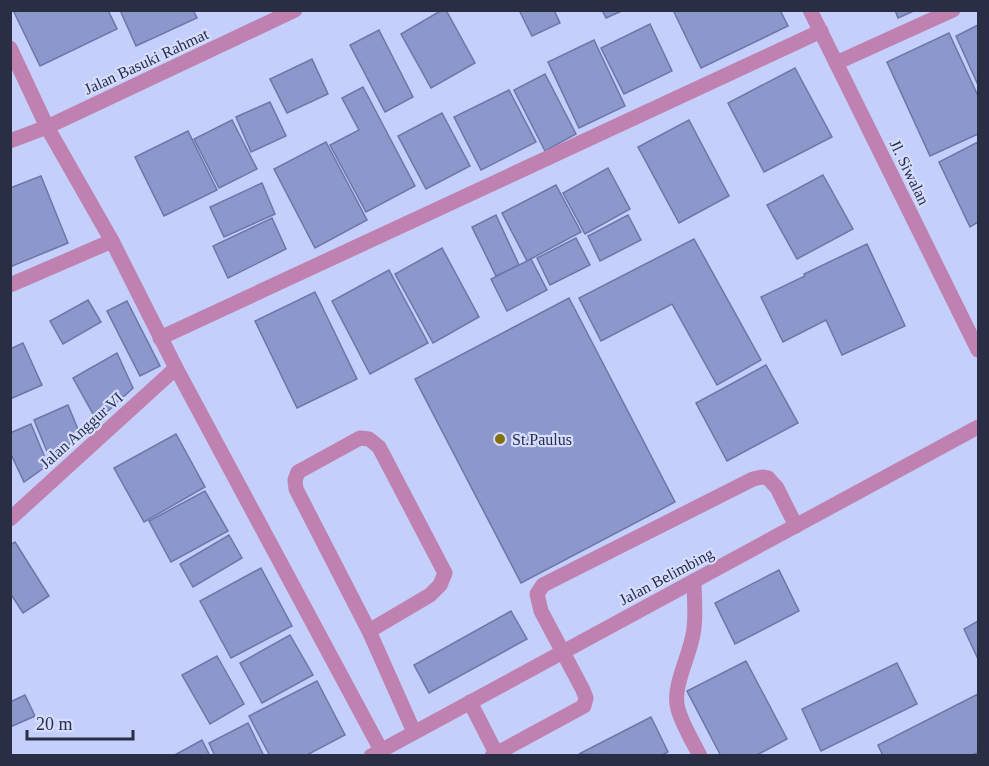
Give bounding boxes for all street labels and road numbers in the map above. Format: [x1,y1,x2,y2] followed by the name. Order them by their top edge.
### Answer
[81,25,212,98] street label: Jalan Basuki Rahmat
[887,137,933,208] street label: Jl. Siwalan
[36,389,127,473] street label: Jalan Anggur VI
[616,544,717,609] street label: Jalan Belimbing

